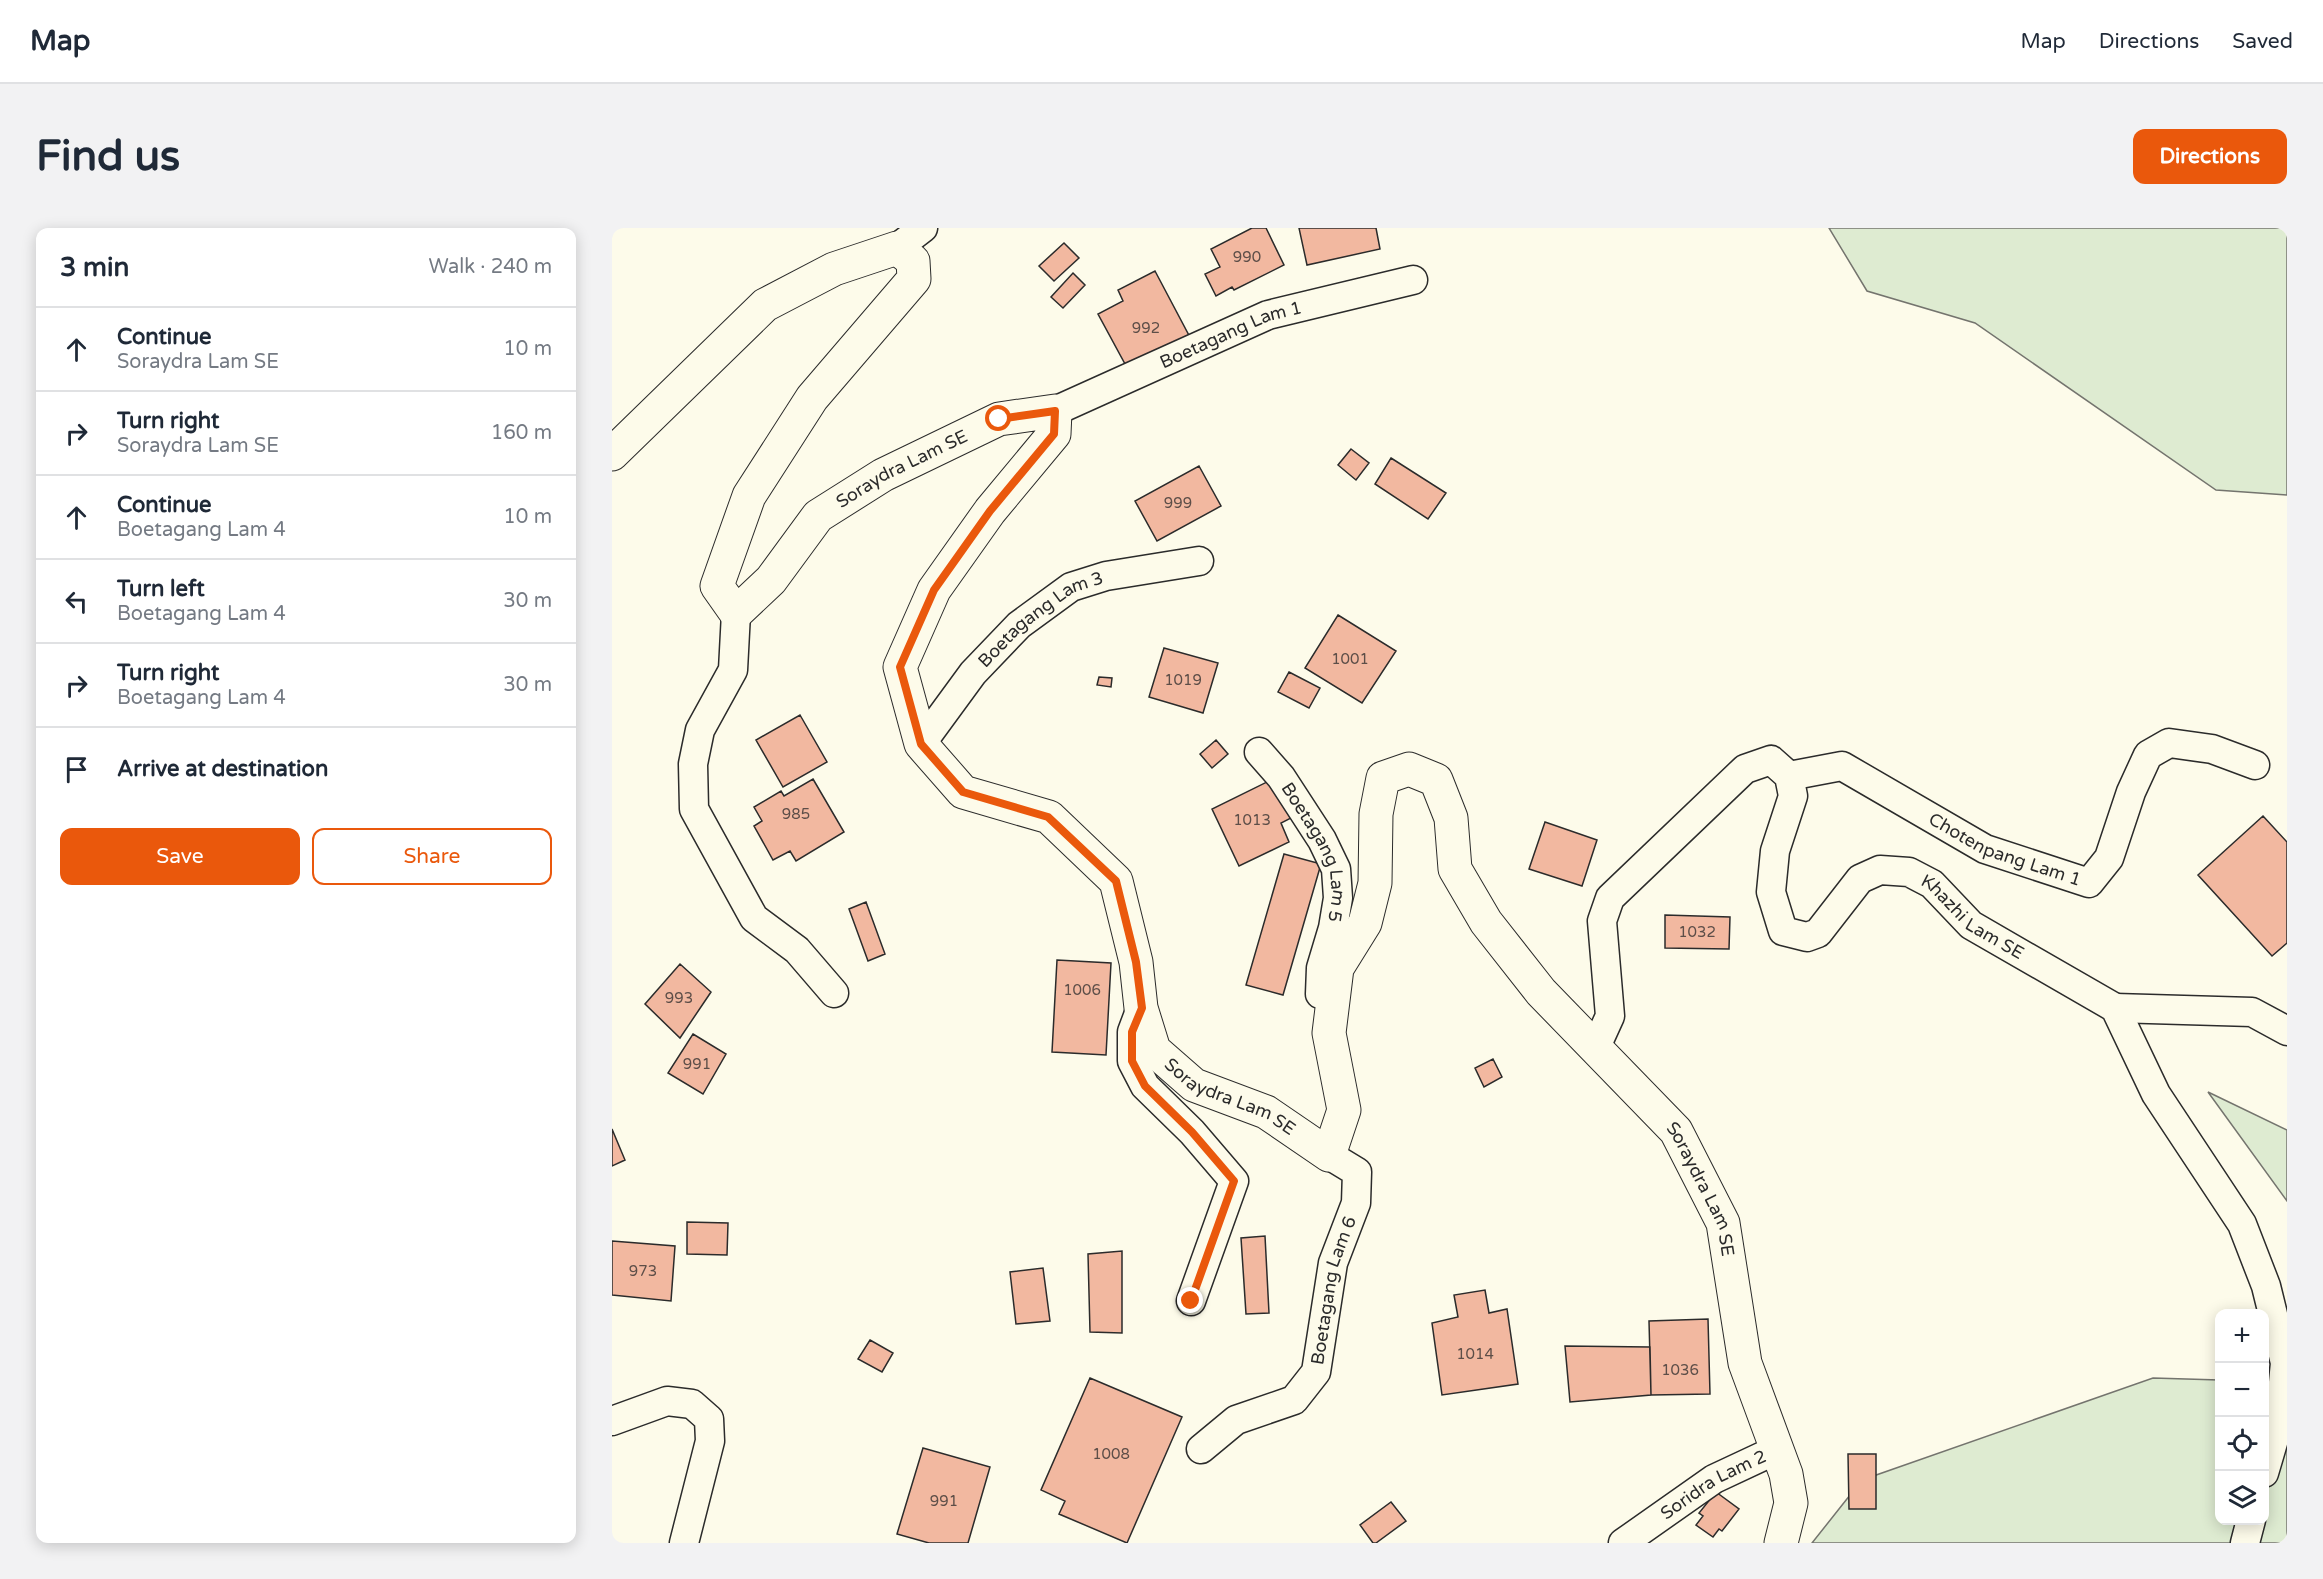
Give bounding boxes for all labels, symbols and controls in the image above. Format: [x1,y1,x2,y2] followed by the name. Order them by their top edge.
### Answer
[30,24,90,58] text: Map
[2020,29,2066,54] text: Map
[2099,29,2199,54] text: Directions
[2232,29,2293,54] text: Saved
[2133,129,2287,184] button: Directions
[36,131,180,182] text: Find us
[1233,248,1261,266] house number: 990
[60,252,129,283] text: 3 min
[429,255,552,279] text: Walk · 240 m
[1156,296,1304,373] street label: Boetagang Lam 1
[1132,319,1160,337] house number: 992
[117,324,212,350] text: Continue
[60,333,93,366] icon: ahead
[503,337,552,361] text: 10 m
[117,350,279,374] text: Soraydra Lam SE
[985,405,1011,431] route start
[117,408,219,434] text: Turn right
[60,417,93,450] icon: right
[491,421,552,445] text: 160 m
[832,425,971,513] street label: Soraydra Lam SE
[117,434,279,458] text: Soraydra Lam SE
[117,492,212,518] text: Continue
[1164,494,1192,512] house number: 999
[60,501,93,534] icon: ahead
[503,505,552,529] text: 10 m
[117,518,286,542] text: Boetagang Lam 4
[973,567,1106,672] street label: Boetagang Lam 3
[117,576,205,602] text: Turn left
[60,585,93,618] icon: left
[503,589,552,613] text: 30 m
[117,602,286,626] text: Boetagang Lam 4
[1331,650,1369,668] house number: 1001
[117,660,219,686] text: Turn right
[60,669,93,702] icon: right
[1164,671,1202,689] house number: 1019
[503,673,552,697] text: 30 m
[117,686,286,710] text: Boetagang Lam 4
[60,753,93,786] icon: arrive
[117,756,328,782] text: Arrive at destination
[1276,778,1350,924] street label: Boetagang Lam 5
[782,805,810,823] house number: 985
[1925,808,2084,891] street label: Chotenpang Lam 1
[1233,811,1271,829] house number: 1013
[60,828,300,885] button: Save
[312,828,552,885] button: Share
[1918,869,2028,964] street label: Khazhi Lam SE
[1678,923,1716,941] house number: 1032
[1063,981,1101,999] house number: 1006
[665,989,693,1007] house number: 993
[1160,1053,1300,1140] street label: Soraydra Lam SE
[683,1055,711,1073] house number: 991
[1662,1117,1739,1258] street label: Soraydra Lam SE
[1306,1213,1361,1366] street label: Boetagang Lam 6
[629,1262,657,1280] house number: 973
[1177,1287,1203,1313] route end
[2215,1309,2269,1525] map controls
[2215,1309,2269,1363] button: +
[1456,1345,1494,1363] house number: 1014
[1661,1361,1699,1379] house number: 1036
[2215,1363,2269,1417] button: −
[2215,1417,2269,1471] button: locate
[1092,1445,1130,1463] house number: 1008
[1656,1445,1770,1524] street label: Soridra Lam 2
[2215,1471,2269,1525] button: layers
[930,1492,958,1510] house number: 991

